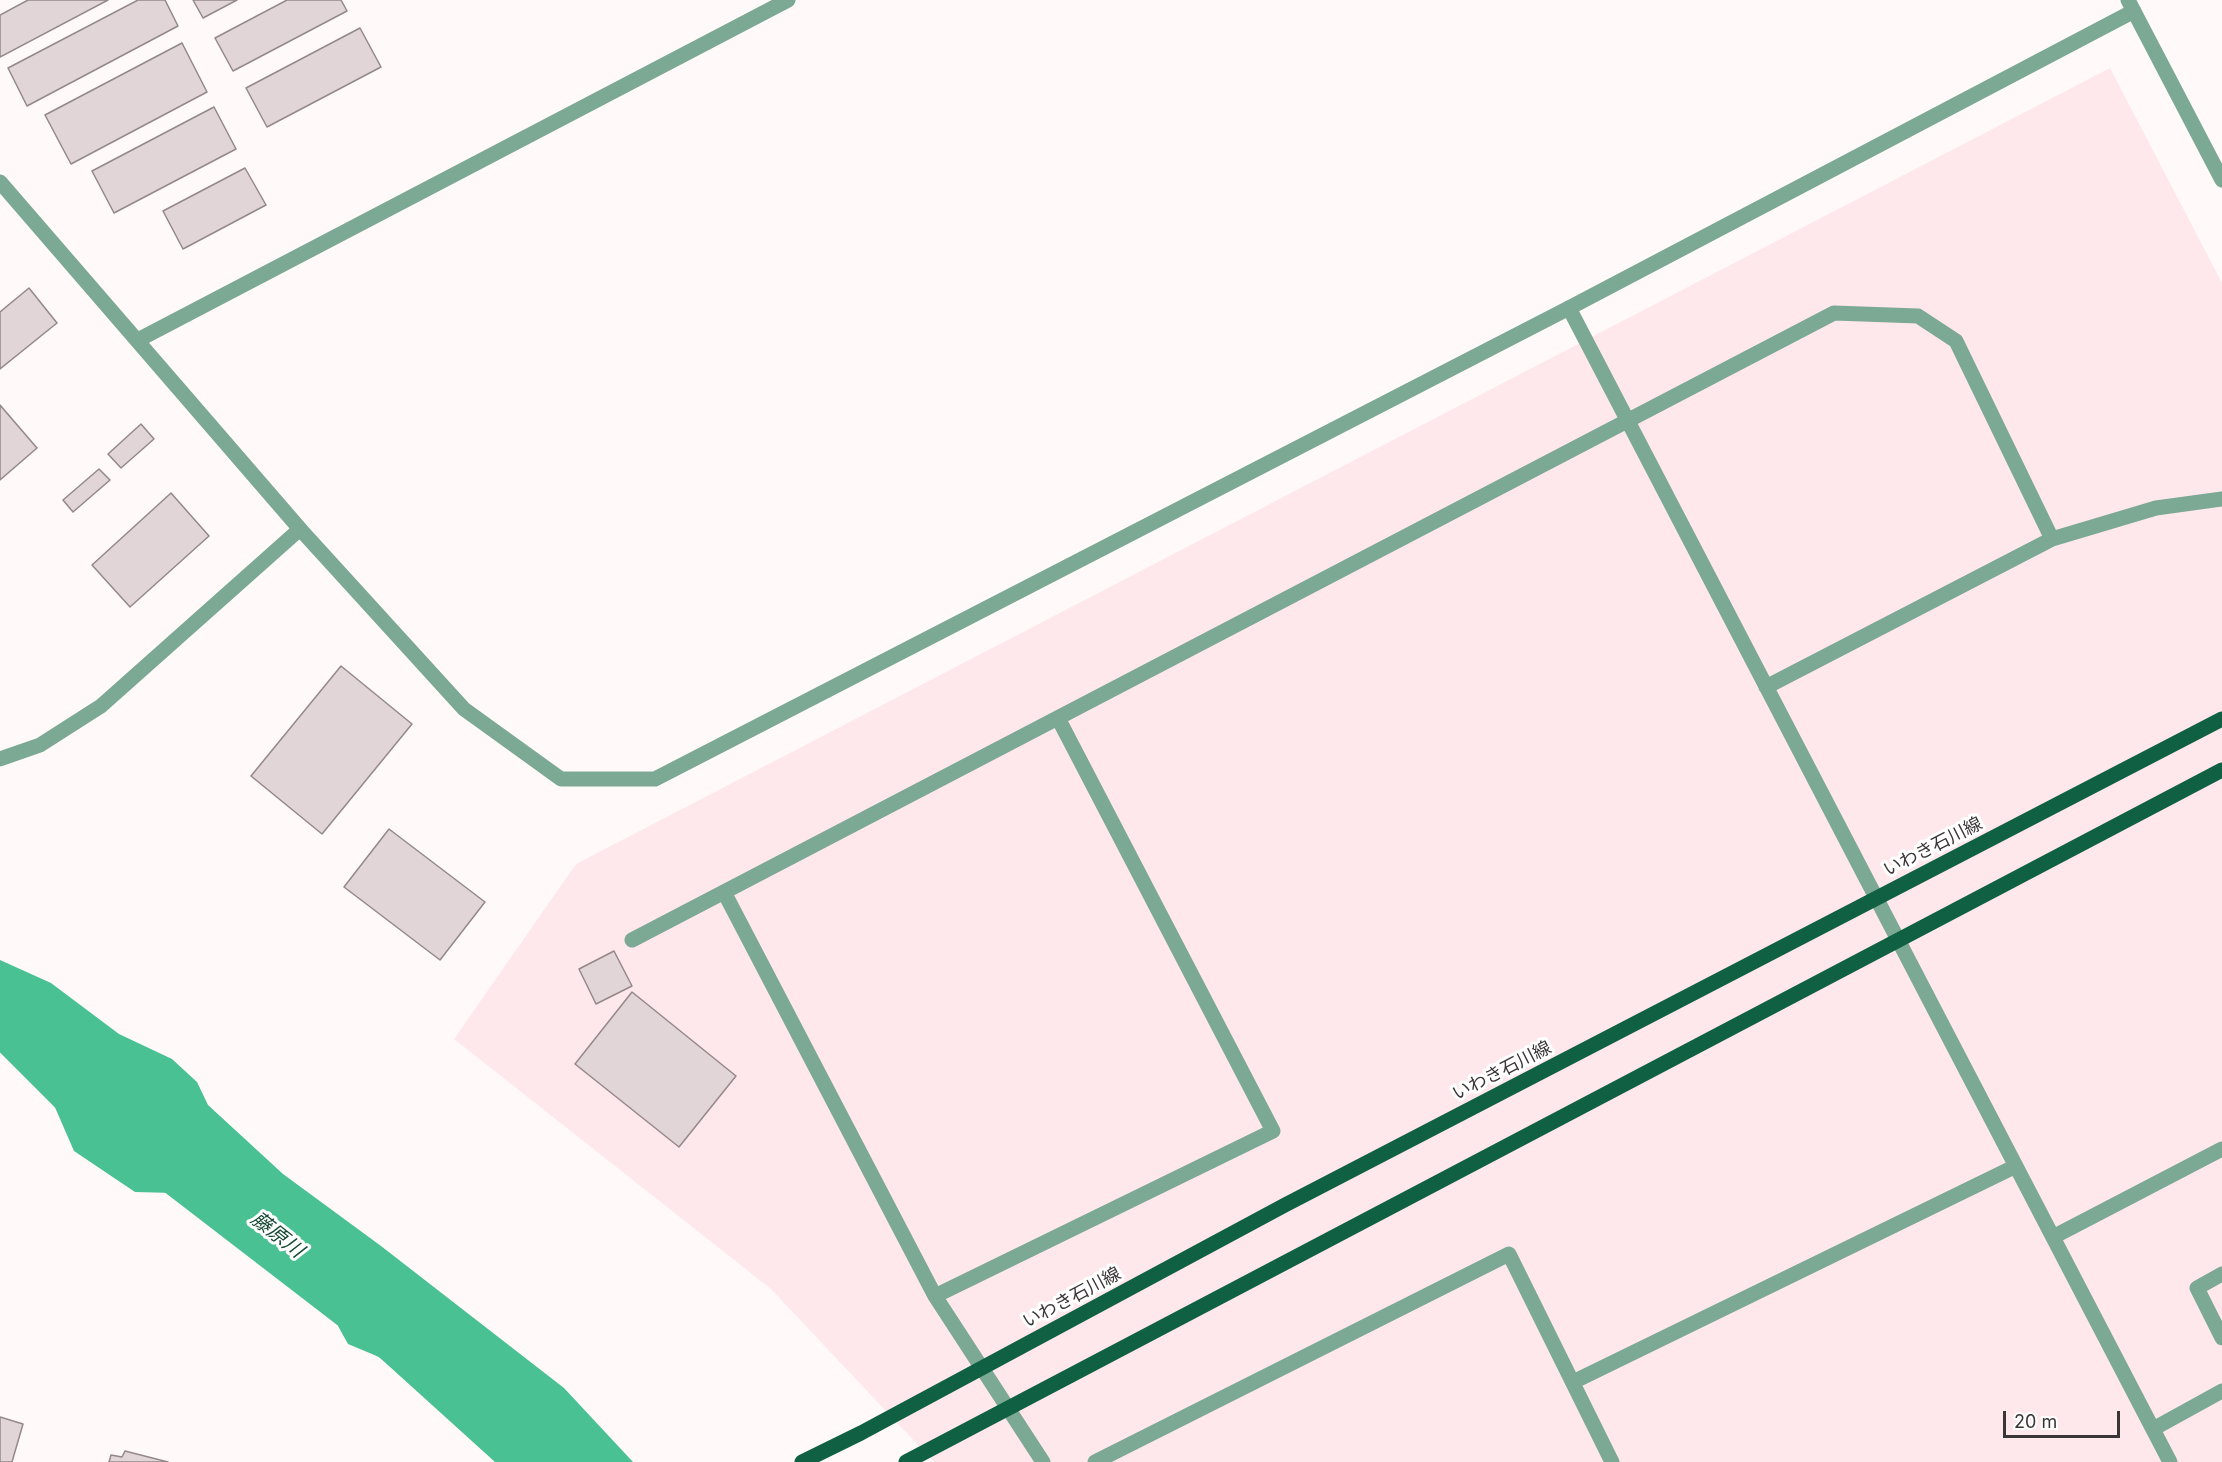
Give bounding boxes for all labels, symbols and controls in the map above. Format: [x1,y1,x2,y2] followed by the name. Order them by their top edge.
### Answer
[1880,813,1986,881] street label: いわき石川線
[1449,1037,1555,1105] street label: いわき石川線
[246,1207,308,1263] water label: 藤原川
[1019,1263,1125,1333] street label: いわき石川線
[2006,1399,2123,1437] scale bar
[2014,1411,2057,1432] text: 20 m

